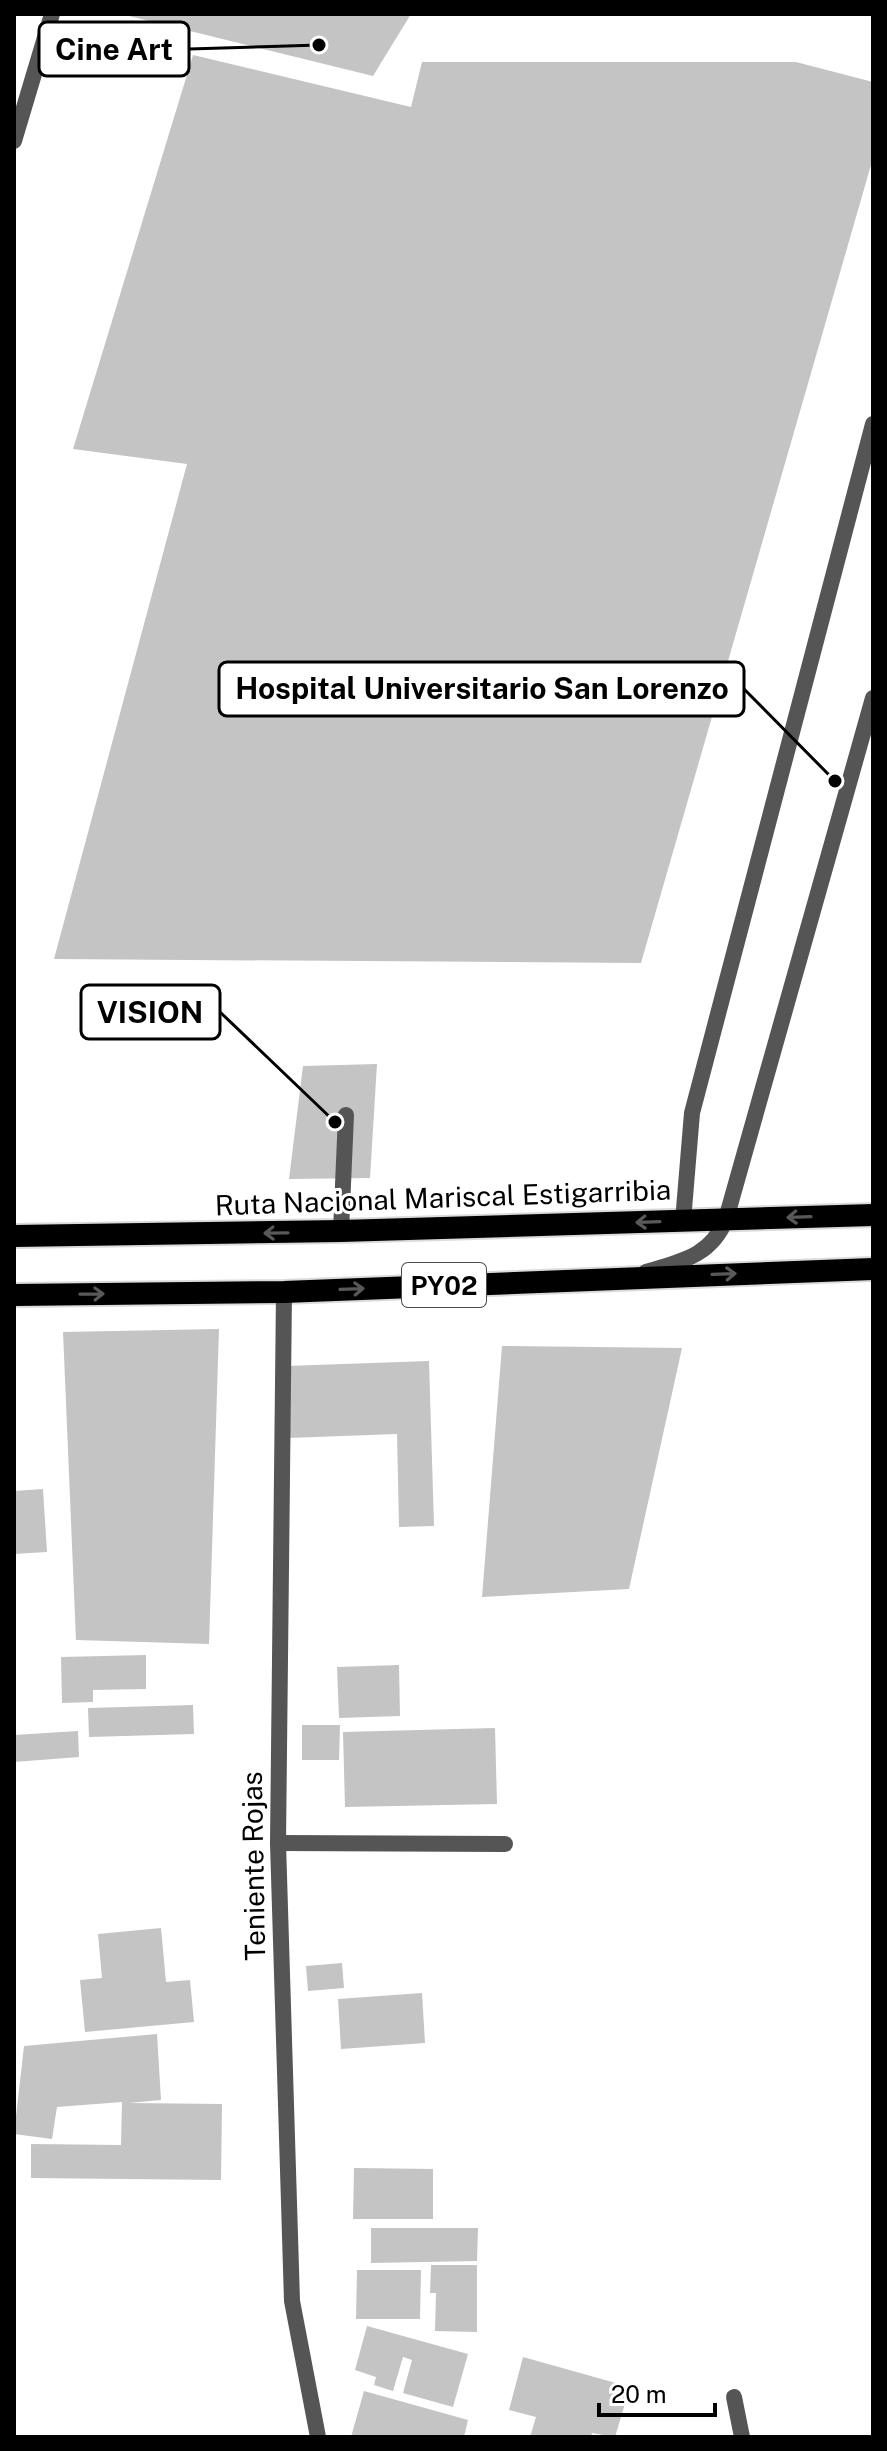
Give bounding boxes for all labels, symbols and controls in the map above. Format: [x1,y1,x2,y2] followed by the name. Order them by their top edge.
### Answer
[39,22,189,76] callout: Cine Art
[55,31,173,67] text: Cine Art
[219,662,744,716] callout: Hospital Universitario San Lorenzo
[235,670,729,706] text: Hospital Universitario San Lorenzo
[81,985,220,1039] callout: VISION
[97,994,203,1030] text: VISION
[214,1173,672,1221] street label: Ruta Nacional Mariscal Estigarribia
[786,1209,813,1224] one-way arrow
[635,1214,662,1229] one-way arrow
[263,1225,290,1240] one-way arrow
[402,1263,486,1307] road number: PY02
[710,1267,737,1282] one-way arrow
[338,1282,365,1297] one-way arrow
[78,1287,105,1302] one-way arrow
[235,1771,271,1961] street label: Teniente Rojas
[599,2367,715,2417] scale bar
[611,2380,667,2408] text: 20 m

